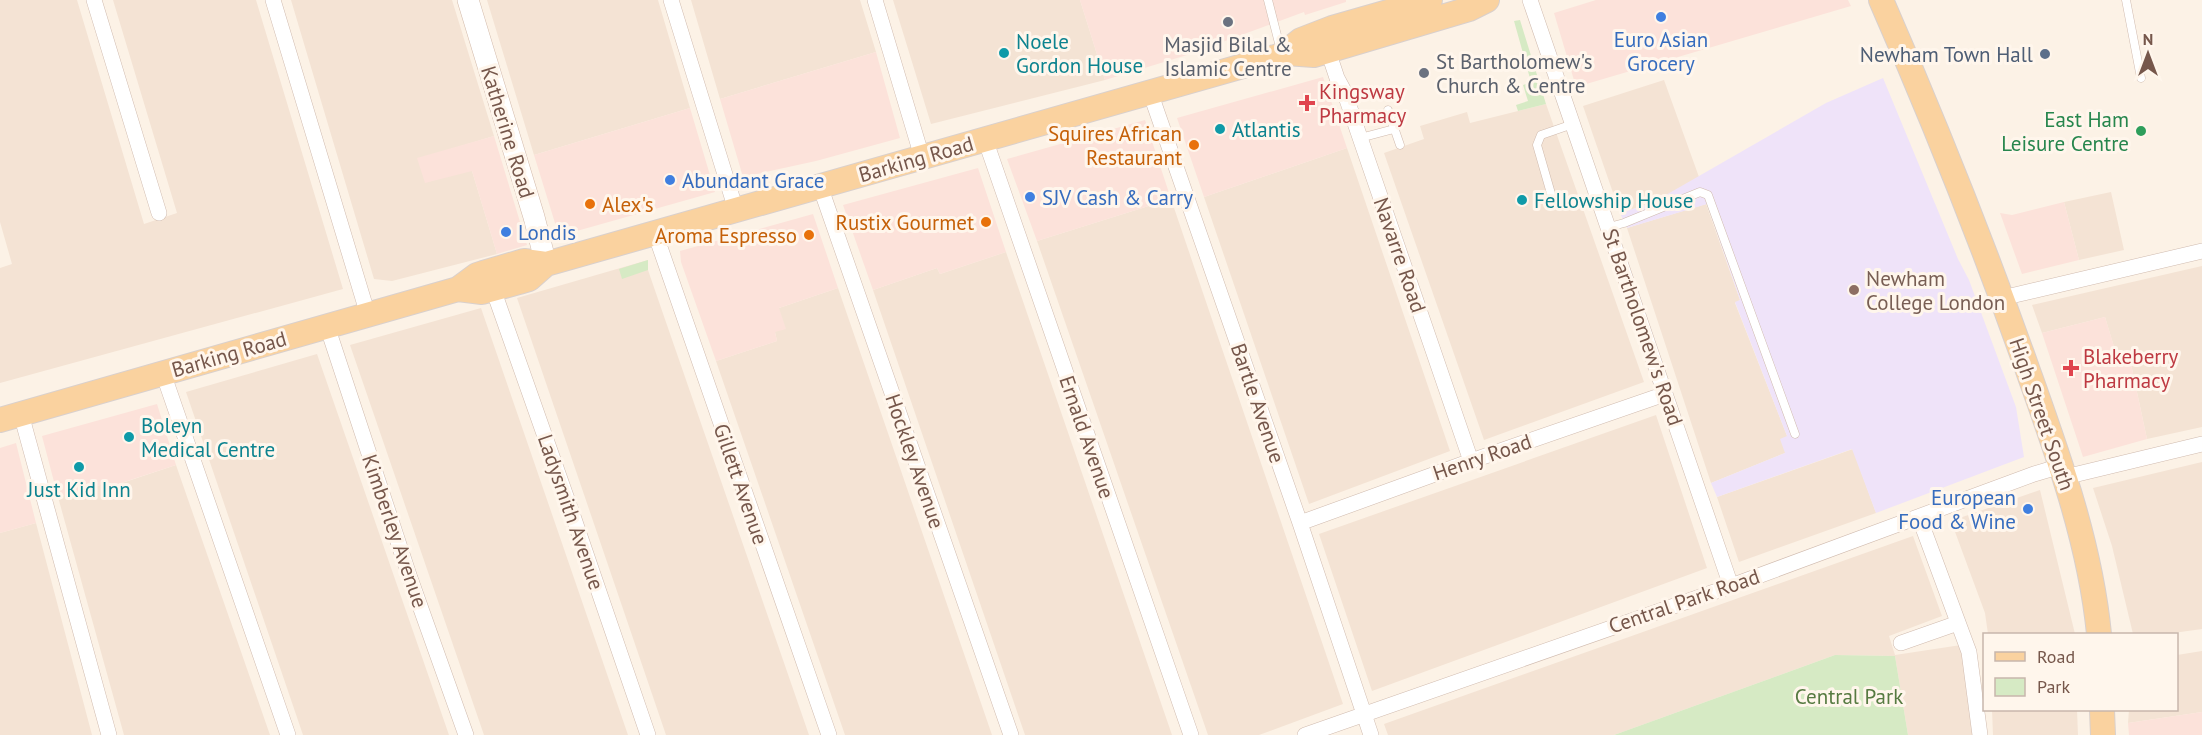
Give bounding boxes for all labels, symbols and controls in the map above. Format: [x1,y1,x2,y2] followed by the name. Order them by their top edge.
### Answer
[1654,10,1668,24] marker: Euro Asian Grocery
[1221,15,1235,29] marker: Masjid Bilal & Islamic Centre
[2118,24,2178,84] north arrow
[1614,26,1708,77] place label: Euro Asian Grocery
[1016,28,1143,79] place label: Noele Gordon House
[2143,29,2153,49] text: N
[1164,31,1292,82] place label: Masjid Bilal & Islamic Centre
[1860,41,2033,68] place label: Newham Town Hall
[997,46,1011,60] marker: Noele Gordon House
[2038,47,2052,61] marker: Newham Town Hall
[1436,48,1593,99] place label: St Bartholomew's Church & Centre
[475,63,541,201] street label: Katherine Road
[1417,66,1431,80] marker: St Bartholomew's Church & Centre
[1319,78,1406,129] place label: Kingsway Pharmacy
[1300,96,1314,110] marker: Kingsway Pharmacy
[2001,106,2129,157] place label: East Ham Leisure Centre
[1232,116,1301,143] place label: Atlantis
[1048,120,1182,171] place label: Squires African Restaurant
[1213,122,1227,136] marker: Atlantis
[2134,124,2148,138] marker: East Ham Leisure Centre
[855,130,977,188] street label: Barking Road
[1187,138,1201,152] marker: Squires African Restaurant
[682,167,824,194] place label: Abundant Grace
[663,173,677,187] marker: Abundant Grace
[1042,184,1193,211] place label: SJV Cash & Carry
[1534,187,1693,214] place label: Fellowship House
[1023,190,1037,204] marker: SJV Cash & Carry
[602,191,654,218] place label: Alex's
[1515,193,1529,207] marker: Fellowship House
[1368,194,1432,316] street label: Navarre Road
[583,197,597,211] marker: Alex's
[836,209,974,236] place label: Rustix Gourmet
[979,215,993,229] marker: Rustix Gourmet
[518,219,576,246] place label: Londis
[655,222,797,249] place label: Aroma Espresso
[499,225,513,239] marker: Londis
[1597,225,1689,429] street label: St Bartholomew's Road
[802,228,816,242] marker: Aroma Espresso
[1866,265,2005,316] place label: Newham College London
[1847,283,1861,297] marker: Newham College London
[168,325,290,383] street label: Barking Road
[2003,334,2081,494] street label: High Street South
[1225,340,1291,466] street label: Bartle Avenue
[2083,343,2179,394] place label: Blakeberry Pharmacy
[2064,361,2078,375] marker: Blakeberry Pharmacy
[1053,372,1121,502] street label: Ernald Avenue
[879,390,951,532] street label: Hockley Avenue
[141,412,275,463] place label: Boleyn Medical Centre
[708,420,774,548] street label: Gillett Avenue
[1429,428,1535,486] street label: Henry Road
[122,430,136,444] marker: Boleyn Medical Centre
[532,431,610,593] street label: Ladysmith Avenue
[356,451,434,611] street label: Kimberley Avenue
[72,460,86,474] marker: Just Kid Inn
[26,476,131,503] place label: Just Kid Inn
[1898,484,2016,535] place label: European Food & Wine
[2021,502,2035,516] marker: European Food & Wine
[1605,563,1763,639] street label: Central Park Road
[1983,633,2178,711] legend
[2037,645,2075,668] text: Road
[2037,675,2070,698] text: Park
[1795,683,1903,710] park label: Central Park

